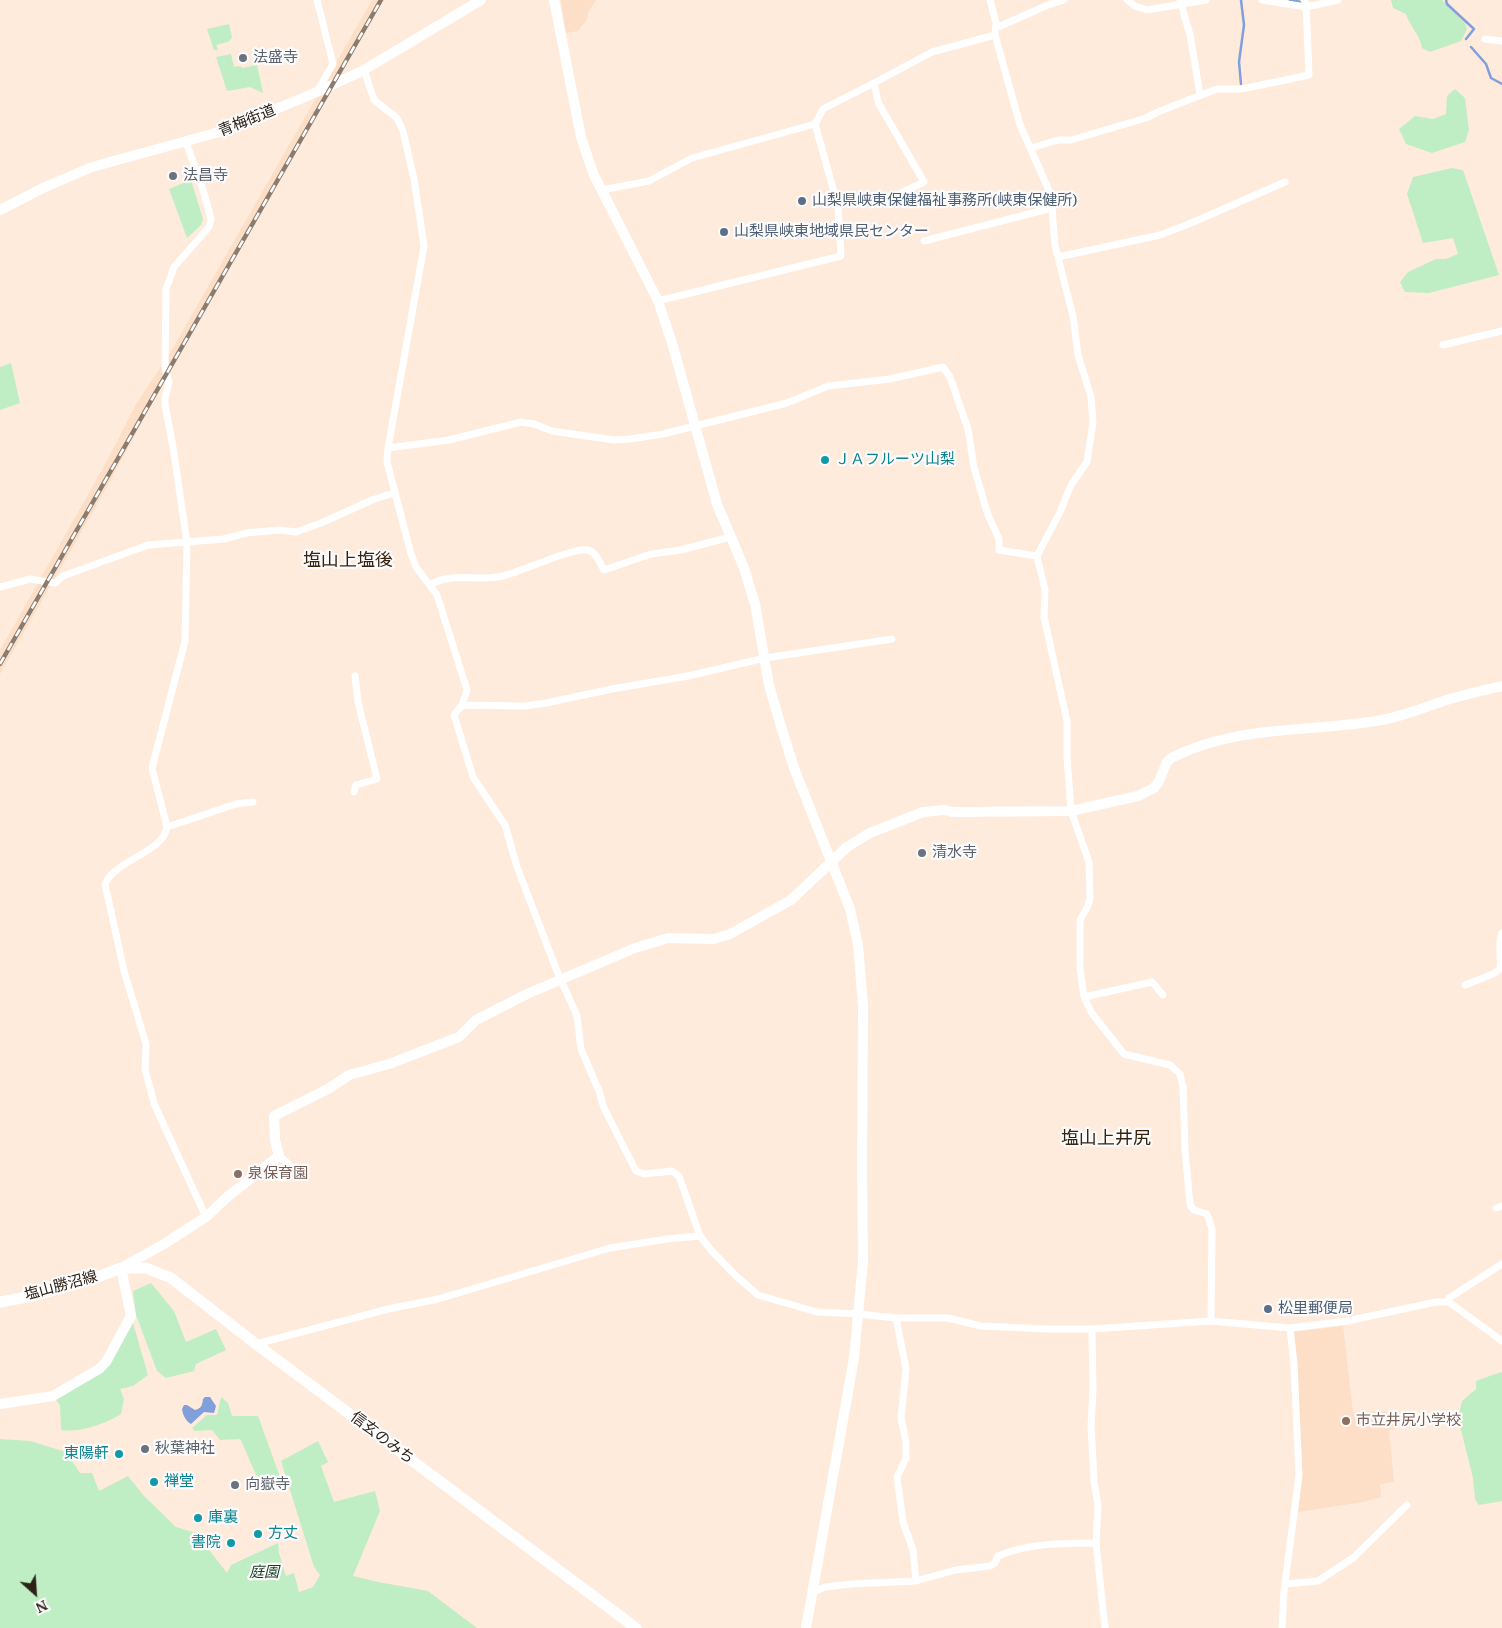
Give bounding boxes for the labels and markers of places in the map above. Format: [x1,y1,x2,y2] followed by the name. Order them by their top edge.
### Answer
[253,49,298,67] place label: 法盛寺
[237,52,249,64] marker: 法盛寺
[183,167,228,185] place label: 法昌寺
[167,170,179,182] marker: 法昌寺
[812,192,1077,210] place label: 山梨県峡東保健福祉事務所(峡東保健所)
[796,195,808,207] marker: 山梨県峡東保健福祉事務所(峡東保健所)
[734,223,929,241] place label: 山梨県峡東地域県民センター
[718,226,730,238] marker: 山梨県峡東地域県民センター
[835,451,955,469] place label: ＪＡフルーツ山梨
[819,454,831,466] marker: ＪＡフルーツ山梨
[932,844,977,862] place label: 清水寺
[916,847,928,859] marker: 清水寺
[248,1165,308,1183] place label: 泉保育園
[232,1168,244,1180] marker: 泉保育園
[1278,1300,1353,1318] place label: 松里郵便局
[1262,1303,1274,1315] marker: 松里郵便局
[1356,1412,1461,1430] place label: 市立井尻小学校
[1340,1415,1352,1427] marker: 市立井尻小学校
[155,1440,215,1458] place label: 秋葉神社
[139,1443,151,1455] marker: 秋葉神社
[64,1445,109,1463] place label: 東陽軒
[113,1448,125,1460] marker: 東陽軒
[164,1473,194,1491] place label: 禅堂
[148,1476,160,1488] marker: 禅堂
[245,1476,290,1494] place label: 向嶽寺
[229,1479,241,1491] marker: 向嶽寺
[208,1509,238,1527] place label: 庫裏
[192,1512,204,1524] marker: 庫裏
[268,1525,298,1543] place label: 方丈
[252,1528,264,1540] marker: 方丈
[191,1534,221,1552] place label: 書院
[225,1537,237,1549] marker: 書院

